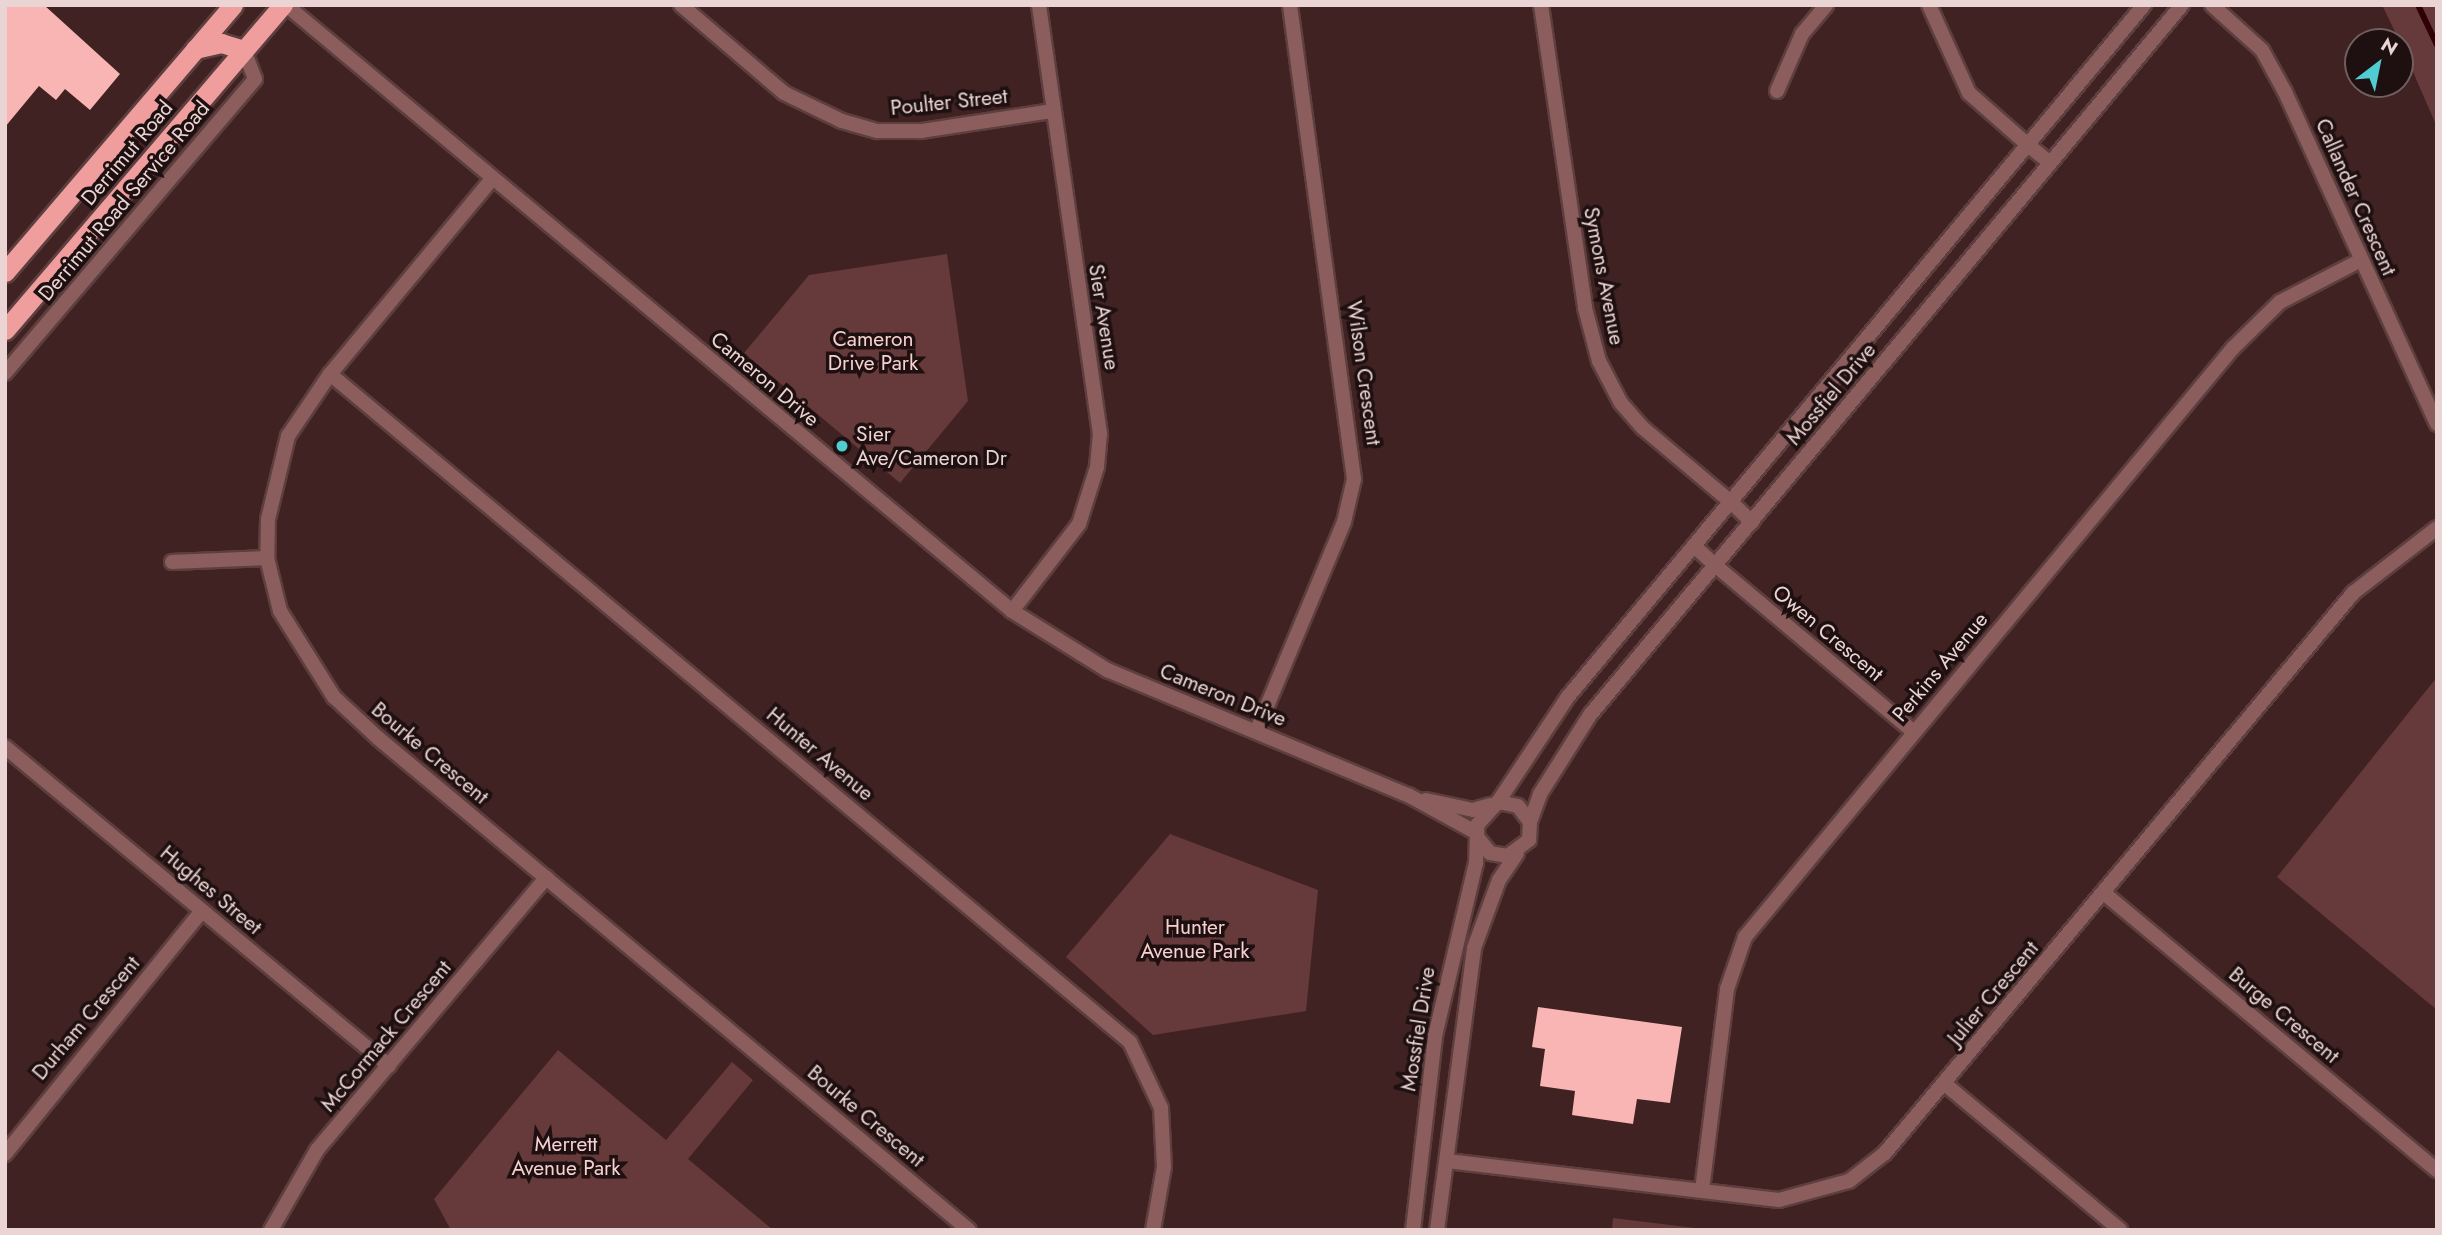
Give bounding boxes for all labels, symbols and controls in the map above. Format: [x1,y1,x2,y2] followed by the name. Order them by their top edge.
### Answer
[2344,28,2414,98] north arrow
[2376,31,2403,62] text: N
[889,83,1009,121] street label: Poulter Street
[76,95,178,211] street label: Derrimut Road
[33,96,215,306] street label: Derrimut Road Service Road
[2310,115,2402,279] street label: Callander Crescent
[1578,205,1630,347] street label: Symons Avenue
[1083,262,1125,372] street label: Sier Avenue
[1341,299,1387,447] street label: Wilson Crescent
[706,326,824,432] street label: Cameron Drive
[828,326,918,376] park label: Cameron Drive Park
[1781,338,1881,450] street label: Mossfiel Drive
[856,421,1007,471] place label: Sier Ave/Cameron Dr
[834,438,850,454] marker: Sier Ave/Cameron Dr
[1768,579,1888,687] street label: Owen Crescent
[1887,607,1993,727] street label: Perkins Avenue
[1156,658,1290,732] street label: Cameron Drive
[366,697,494,809] street label: Bourke Crescent
[761,702,879,806] street label: Hunter Avenue
[155,840,267,940] street label: Hughes Street
[1140,914,1250,964] park label: Hunter Avenue Park
[1942,936,2044,1050] street label: Julier Crescent
[27,951,145,1085] street label: Durham Crescent
[315,955,457,1117] street label: McCormack Crescent
[2224,962,2344,1068] street label: Burge Crescent
[1396,965,1440,1093] street label: Mossfiel Drive
[802,1060,930,1172] street label: Bourke Crescent
[511,1131,621,1181] park label: Merrett Avenue Park

